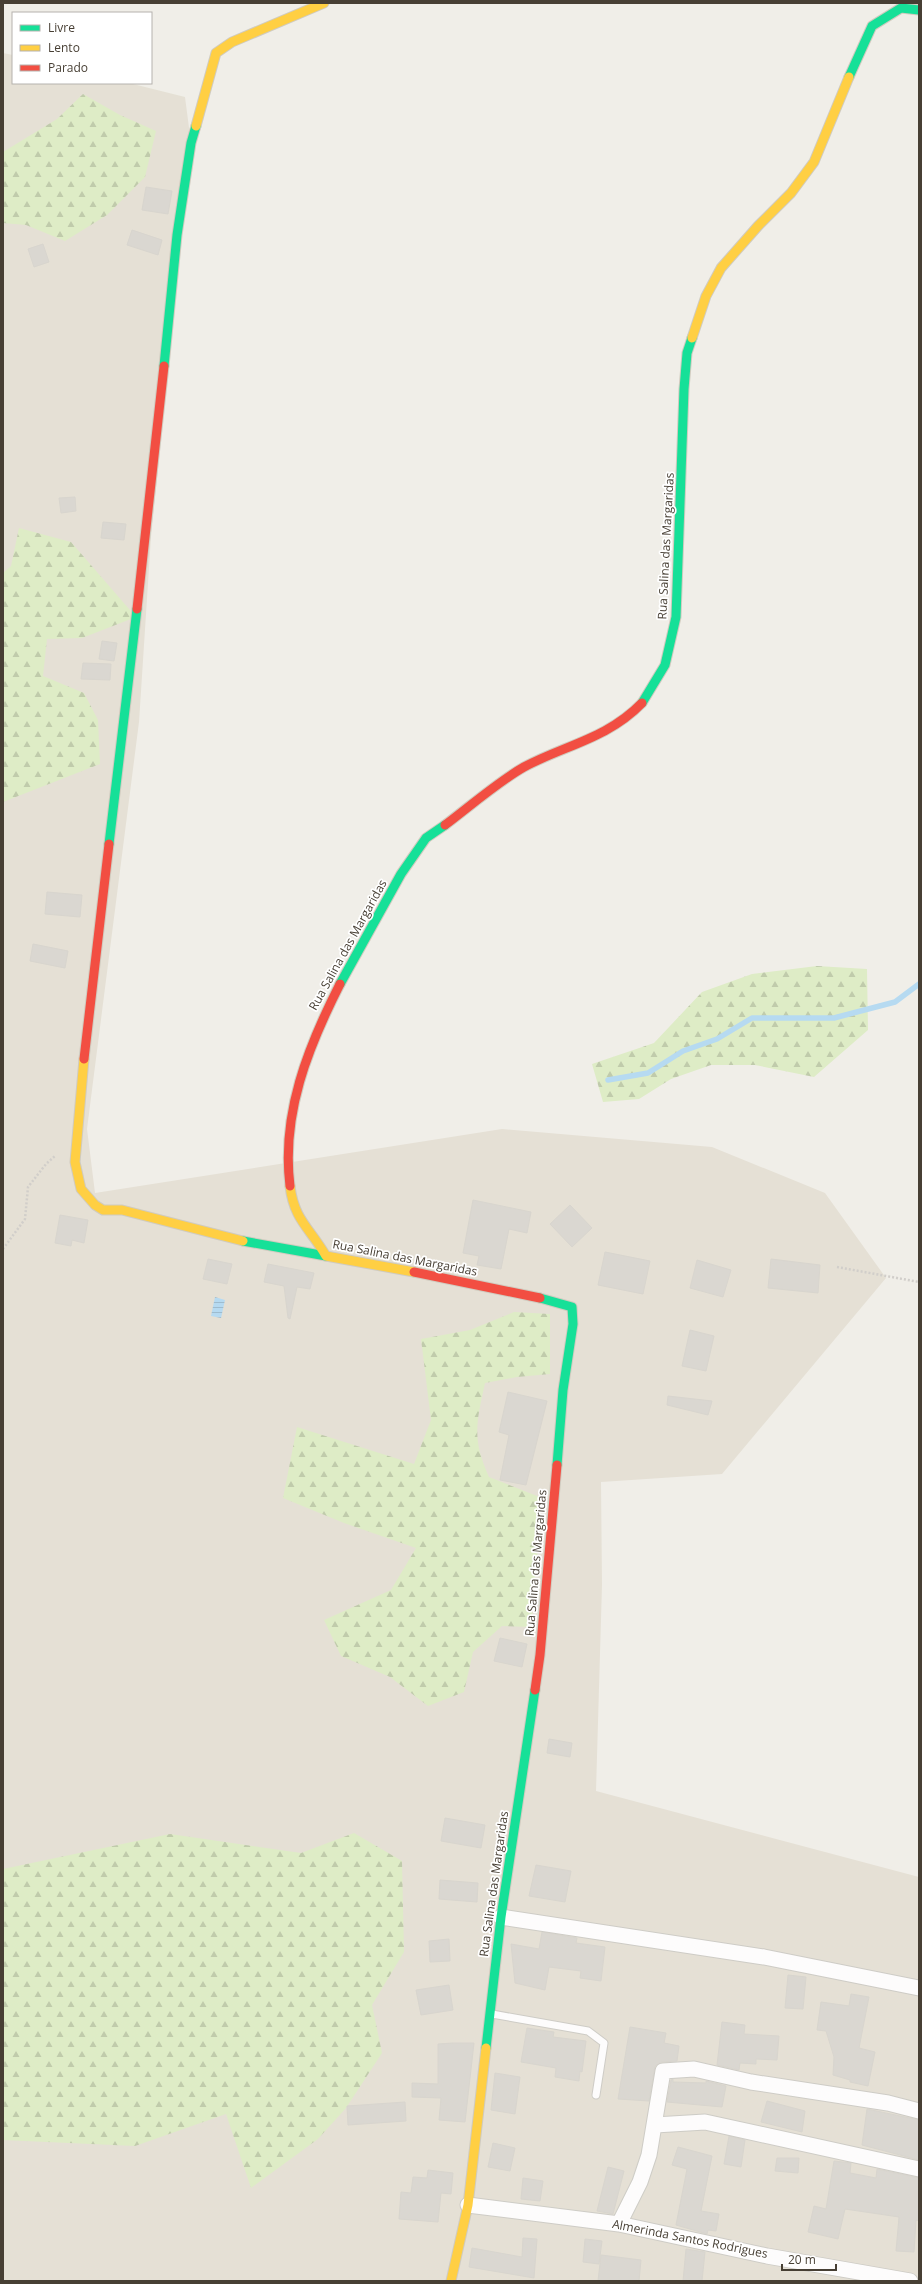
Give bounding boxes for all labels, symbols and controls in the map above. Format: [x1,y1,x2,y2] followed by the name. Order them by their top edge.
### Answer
[12,12,152,84] legend
[48,19,75,36] text: Livre
[48,39,80,56] text: Lento
[48,59,88,76] text: Parado
[653,472,678,620] street label: Rua Salina das Margaridas
[304,876,391,1013] street label: Rua Salina das Margaridas
[331,1235,479,1280] street label: Rua Salina das Margaridas
[521,1489,550,1637] street label: Rua Salina das Margaridas
[475,1810,512,1958] street label: Rua Salina das Margaridas
[611,2215,770,2262] street label: Almerinda Santos Rodrigues
[782,2246,836,2272] scale bar
[788,2251,816,2268] text: 20 m

